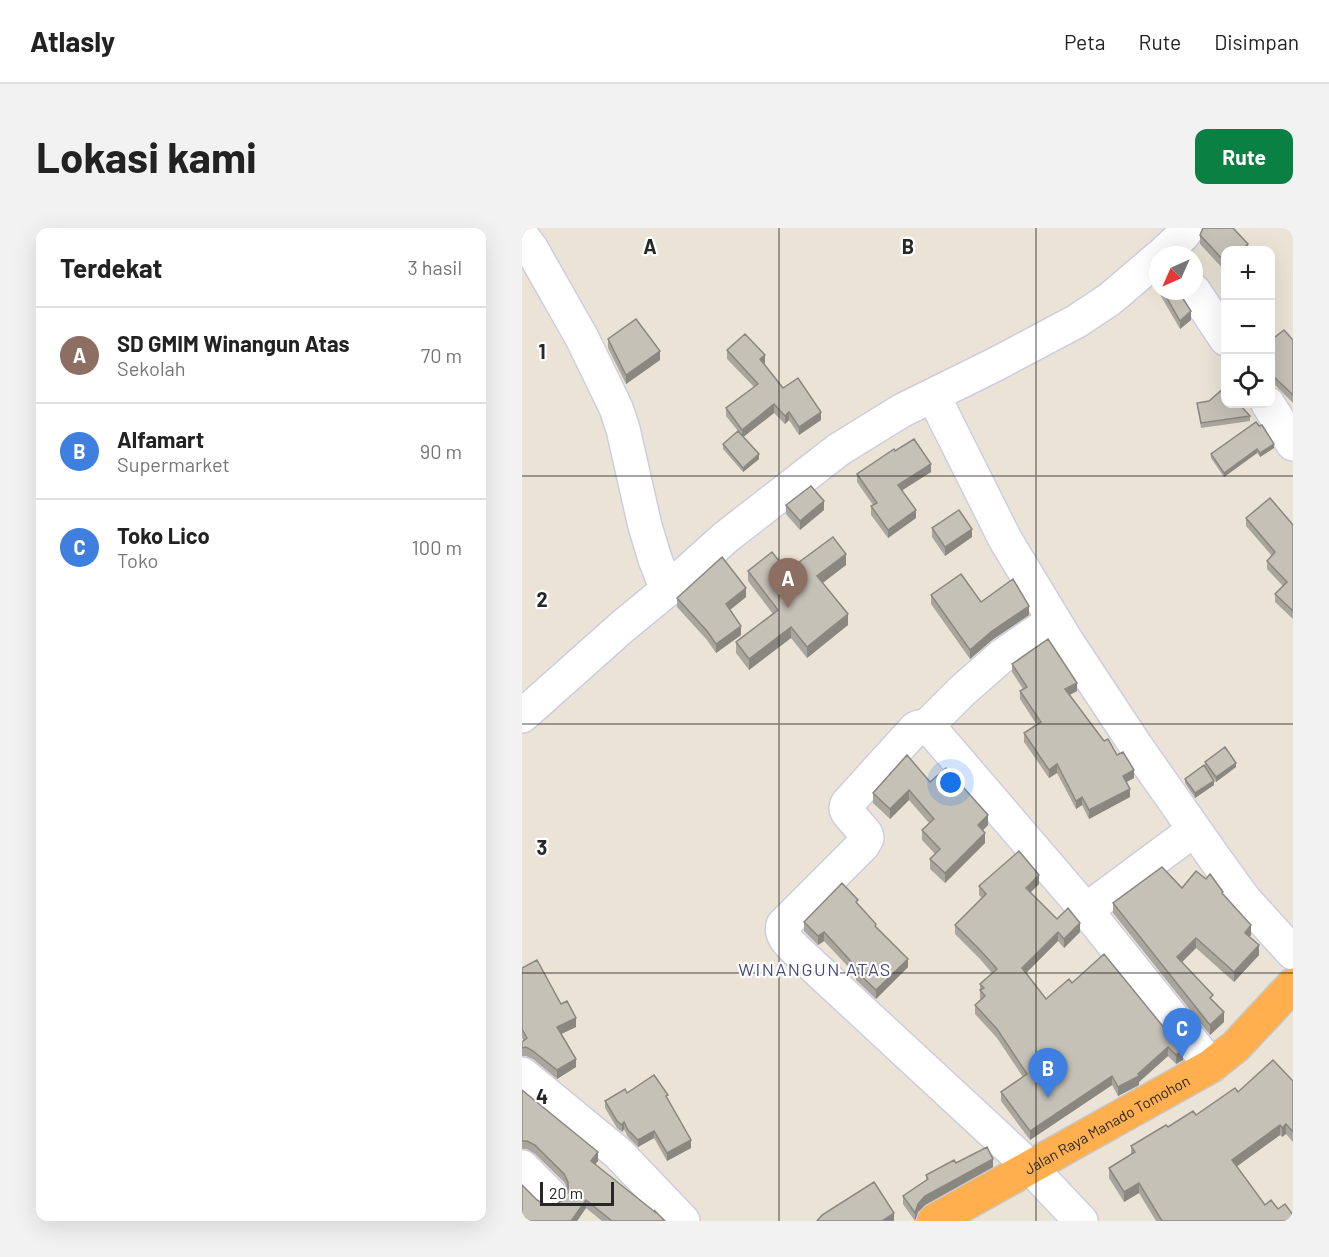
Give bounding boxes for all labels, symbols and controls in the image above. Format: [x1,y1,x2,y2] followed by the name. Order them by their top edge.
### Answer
[30,24,115,58] text: Atlasly
[1064,29,1106,54] text: Peta
[1139,29,1181,54] text: Rute
[1214,29,1299,54] text: Disimpan
[1195,129,1293,184] button: Rute
[36,131,257,181] text: Lokasi kami
[643,234,657,258] text: A
[902,234,914,258] text: B
[1149,246,1203,300] north arrow
[1221,246,1275,408] map controls
[1221,246,1275,300] button: +
[60,252,162,283] text: Terdekat
[407,255,462,279] text: 3 hasil
[1221,300,1275,354] button: −
[117,330,350,356] text: SD GMIM Winangun Atas
[538,339,546,363] text: 1
[73,343,86,367] text: A
[421,343,462,367] text: 70 m
[1221,354,1275,408] button: locate
[117,356,185,380] text: Sekolah
[117,426,204,452] text: Alfamart
[73,439,86,463] text: B
[420,439,462,463] text: 90 m
[117,452,230,476] text: Supermarket
[117,522,210,548] text: Toko Lico
[73,535,86,559] text: C
[412,535,462,559] text: 100 m
[117,548,158,572] text: Toko
[768,558,808,608] pin: A
[536,587,548,611] text: 2
[936,768,965,797] your location
[537,835,547,859] text: 3
[738,958,892,980] district label: WINANGUN ATAS
[1162,1008,1202,1058] pin: C
[1028,1048,1068,1098] pin: B
[1021,1071,1193,1178] street label: Jalan Raya Manado Tomohon
[536,1084,548,1108] text: 4
[540,1179,614,1206] scale bar
[549,1183,583,1202] text: 20 m

